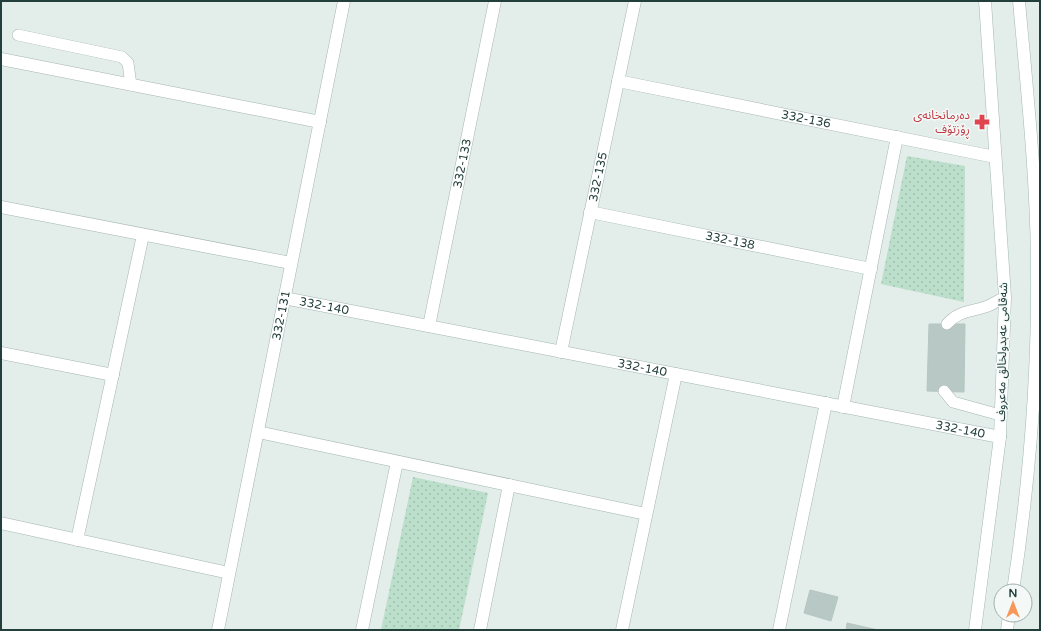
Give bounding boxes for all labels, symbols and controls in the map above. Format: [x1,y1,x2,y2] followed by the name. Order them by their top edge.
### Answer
[780,107,832,131] street label: 332-136
[913,108,970,140] place label: دەرمانخانەی ڕۆزتۆف
[973,113,991,131] pharmacy icon: دەرمانخانەی ڕۆزتۆف
[450,137,474,189] street label: 332-133
[586,151,610,203] street label: 332-135
[704,229,756,252] street label: 332-138
[994,282,1011,422] street label: شەقامی عەبدولخالق مەعروف
[269,289,293,341] street label: 332-131
[298,294,351,318] street label: 332-140
[616,356,669,379] street label: 332-140
[934,418,987,441] street label: 332-140
[993,583,1033,623] north arrow
[1009,587,1017,600] text: N

